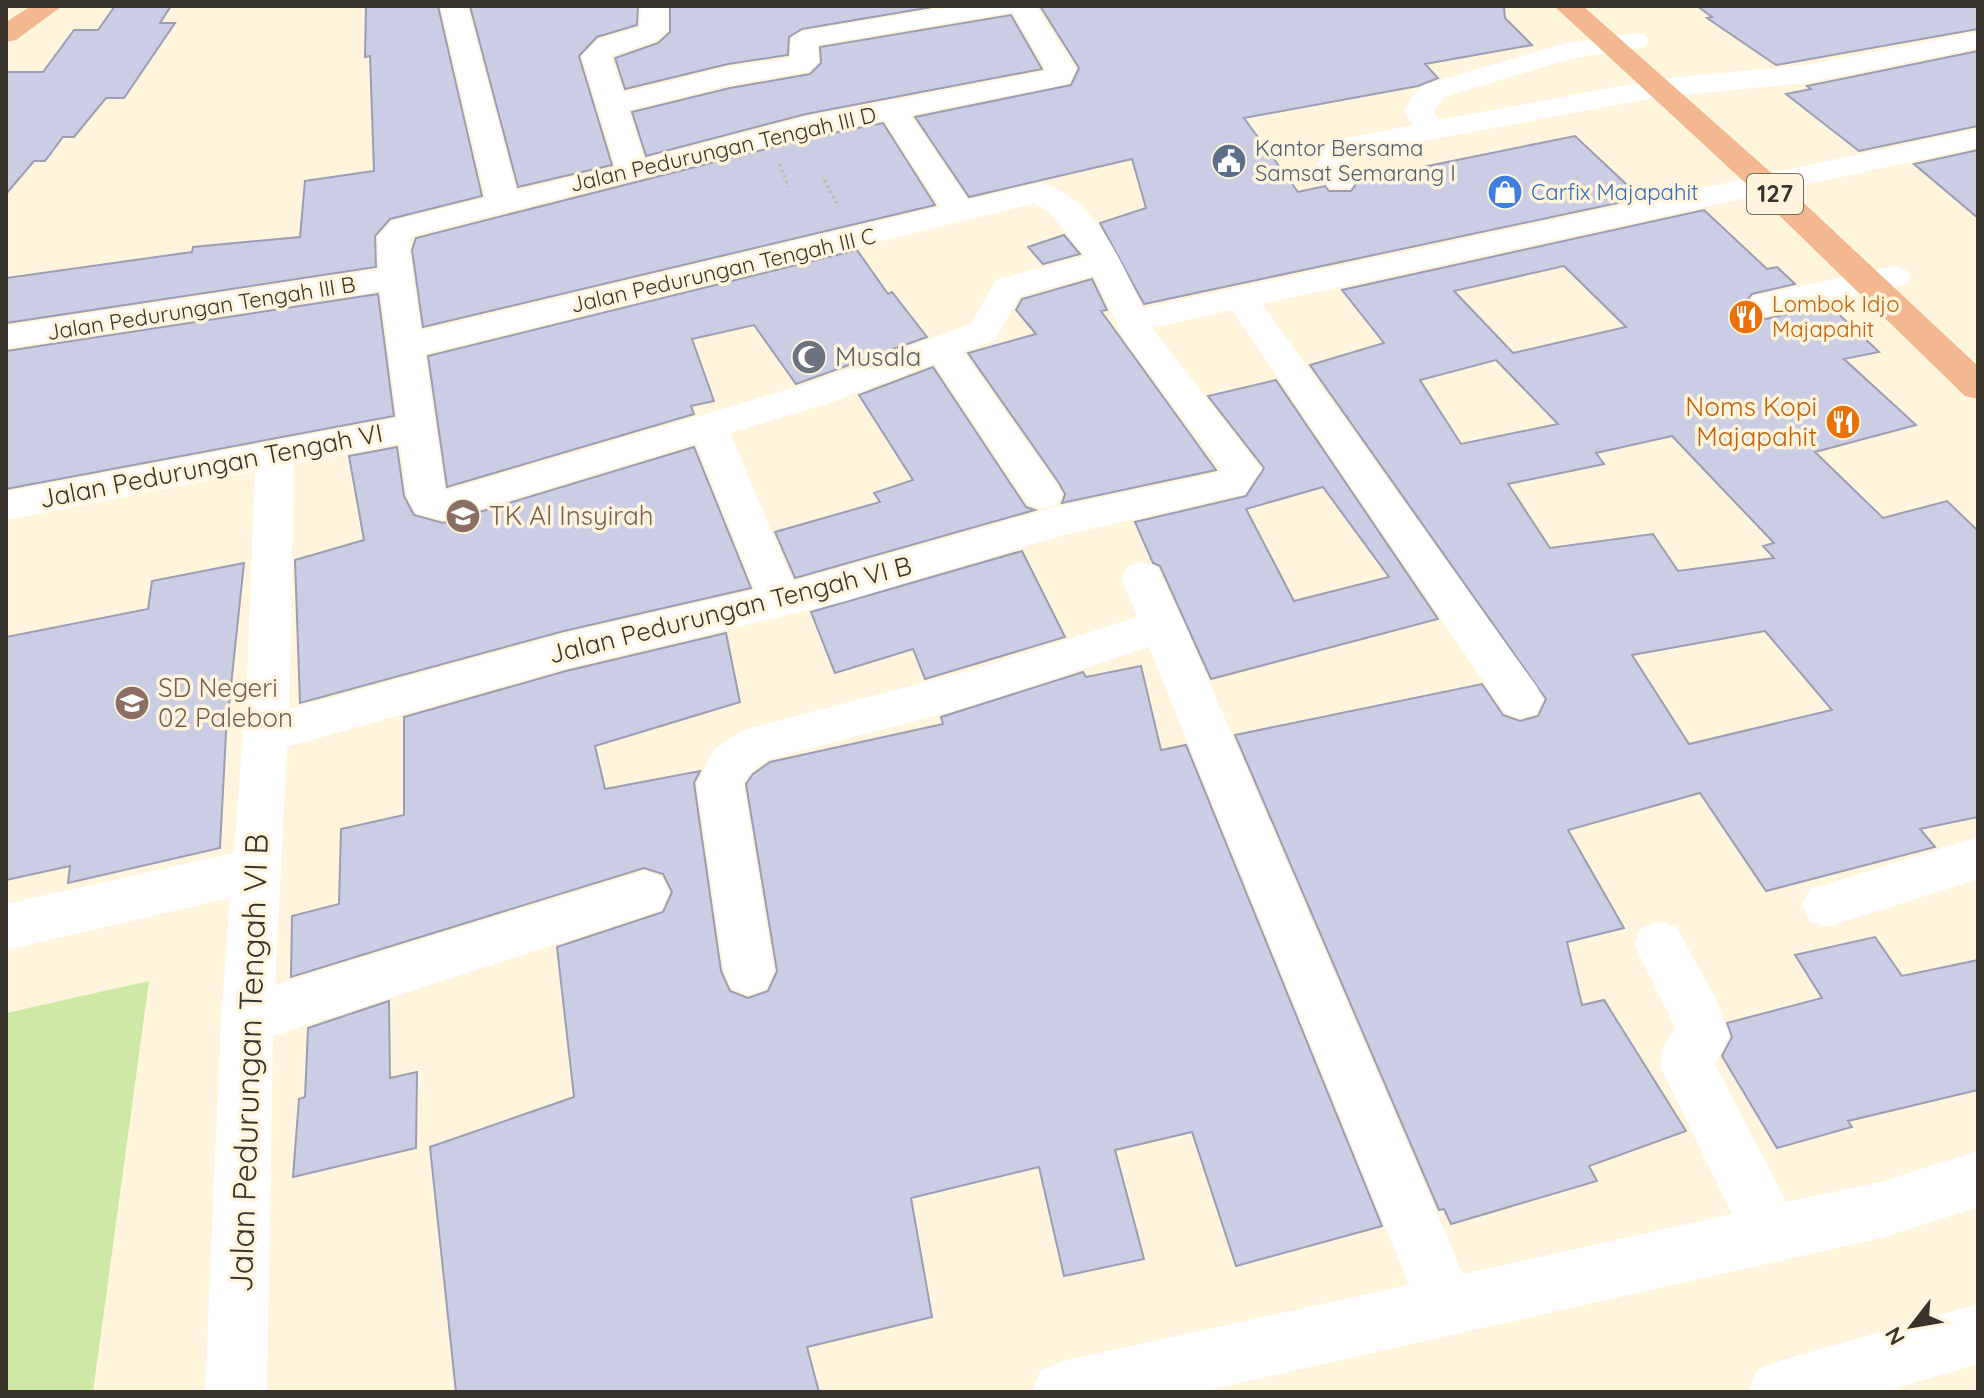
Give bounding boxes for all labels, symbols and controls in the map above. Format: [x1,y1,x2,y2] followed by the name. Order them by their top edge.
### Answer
[567,100,879,198] street label: Jalan Pedurungan Tengah III D
[1255,134,1456,187] place label: Kantor Bersama Samsat Semarang I
[1210,142,1248,180] public building icon: Kantor Bersama Samsat Semarang I
[1486,173,1524,211] shop icon: Carfix Majapahit
[1747,174,1803,214] road number: 127
[1531,178,1699,206] place label: Carfix Majapahit
[568,221,878,319] street label: Jalan Pedurungan Tengah III C
[45,270,357,346] street label: Jalan Pedurungan Tengah III B
[1772,290,1900,343] place label: Lombok Idjo Majapahit
[1727,298,1765,336] restaurant icon: Lombok Idjo Majapahit
[790,338,828,376] mosque icon: Musala
[835,340,921,373] place label: Musala
[1685,390,1817,453] place label: Noms Kopi Majapahit
[1824,403,1862,441] restaurant icon: Noms Kopi Majapahit
[36,416,385,515] street label: Jalan Pedurungan Tengah VI
[444,497,482,535] school or university icon: TK Al Insyirah
[489,499,654,532] place label: TK Al Insyirah
[545,548,915,671] street label: Jalan Pedurungan Tengah VI B
[158,671,293,734] place label: SD Negeri 02 Palebon
[113,684,151,722] school or university icon: SD Negeri 02 Palebon
[220,833,276,1293] street label: Jalan Pedurungan Tengah VI B
[1872,1286,1952,1366] north arrow
[1879,1322,1911,1350] text: N

